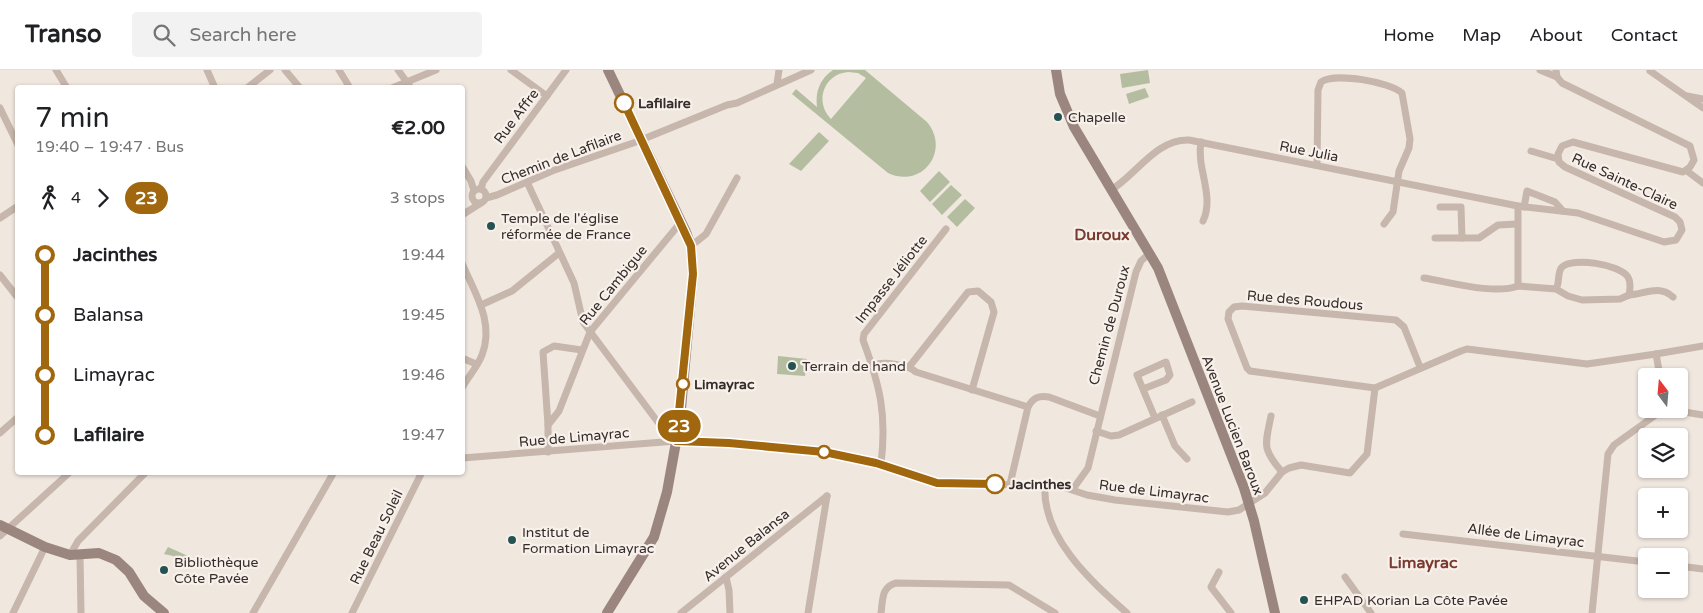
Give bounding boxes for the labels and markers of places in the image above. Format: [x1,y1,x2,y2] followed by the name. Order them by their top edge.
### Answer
[614,93,634,113] marker: Lafilaire
[638,95,691,112] place label: Lafilaire
[1068,109,1126,126] place label: Chapelle
[1052,111,1064,123] marker: Chapelle
[501,210,631,243] place label: Temple de l'église réformée de France
[485,220,497,232] marker: Temple de l'église réformée de France
[802,358,906,375] place label: Terrain de hand
[786,360,798,372] marker: Terrain de hand
[694,376,755,393] place label: Limayrac
[676,377,690,391] marker: Limayrac
[817,445,831,459] unlabelled marker
[985,474,1005,494] marker: Jacinthes
[1008,476,1071,493] place label: Jacinthes
[522,524,654,557] place label: Institut de Formation Limayrac
[506,534,518,546] marker: Institut de Formation Limayrac
[174,554,258,587] place label: Bibliothèque Côte Pavée
[158,564,170,576] marker: Bibliothèque Côte Pavée
[1314,592,1508,609] place label: EHPAD Korian La Côte Pavée
[1298,594,1310,606] marker: EHPAD Korian La Côte Pavée

